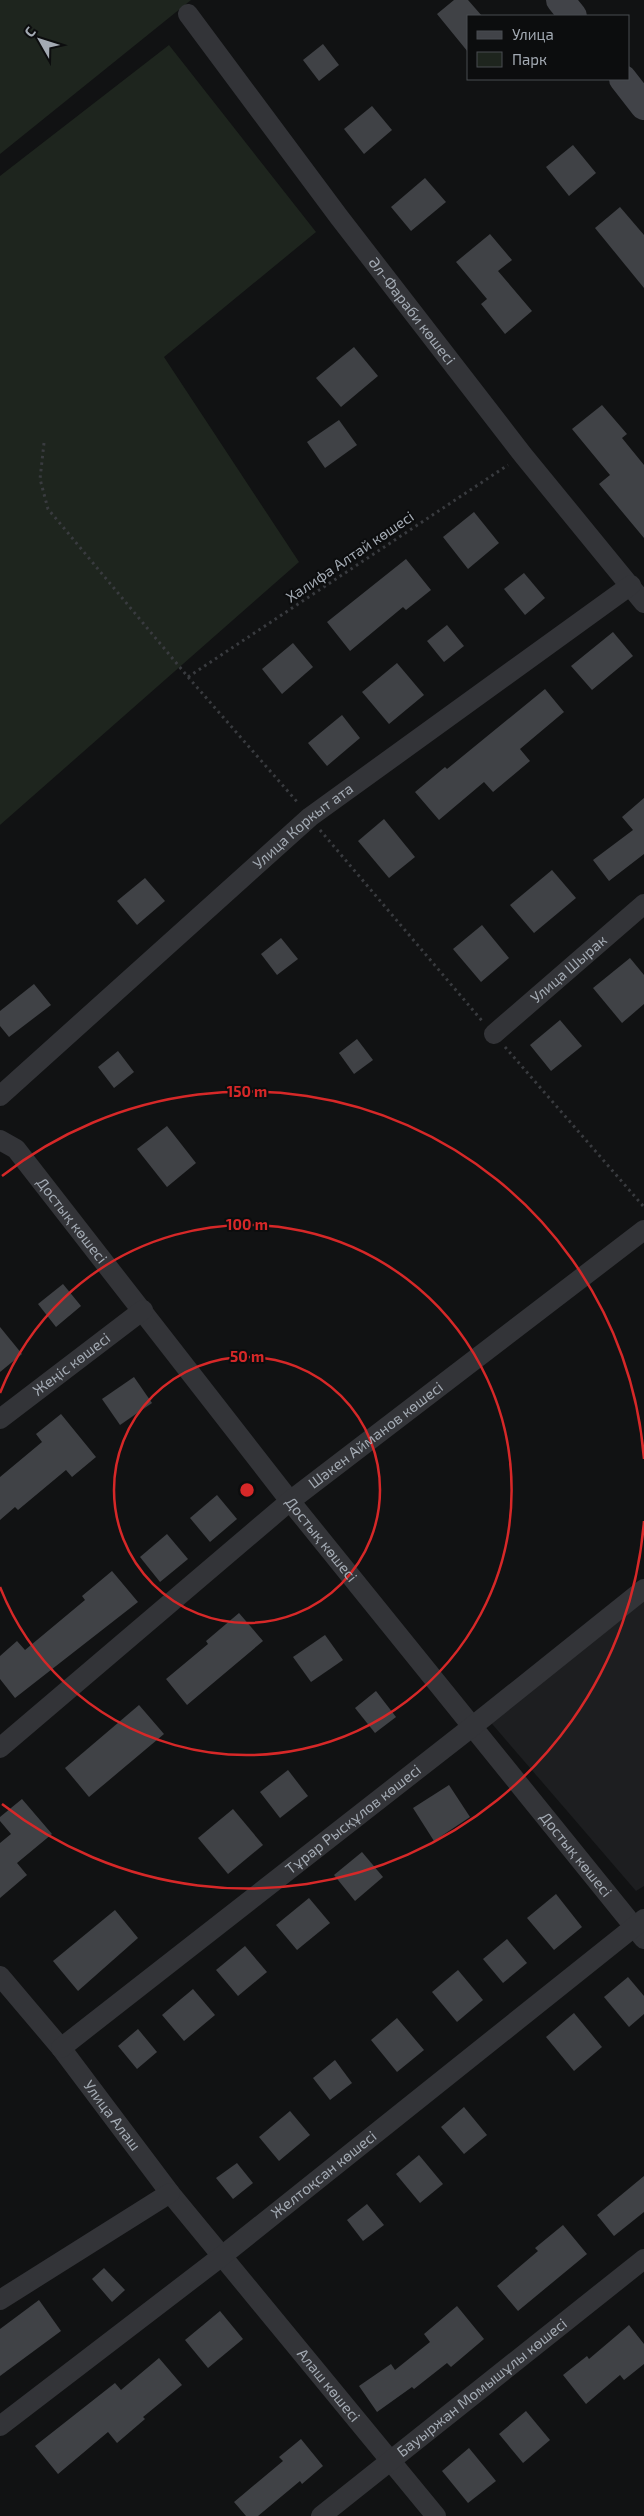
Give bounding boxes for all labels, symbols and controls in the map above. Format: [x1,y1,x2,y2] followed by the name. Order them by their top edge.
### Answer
[15,15,65,65] north arrow
[467,15,629,80] legend
[20,23,39,40] text: С
[512,25,554,43] text: Улица
[512,50,547,68] text: Парк
[365,253,460,368] street label: Әл-Фараби көшесі
[282,507,417,606] street label: Халифа Алтай көшесі
[249,779,356,872] street label: Улица Коркыт ата
[526,930,610,1006] street label: Улица Шырак
[227,1082,267,1100] text: 150 m
[33,1173,112,1267] street label: Достық көшесі
[226,1215,268,1233] text: 100 m
[29,1328,113,1399] street label: Жеңіс көшесі
[230,1347,264,1365] text: 50 m
[304,1377,446,1492] street label: Шәкен Айманов көшесі
[238,1481,256,1499] centre of rings
[282,1493,362,1585] street label: Достық көшесі
[281,1760,424,1877] street label: Тұрар Рысқұлов көшесі
[537,1808,616,1900] street label: Достық көшесі
[80,2076,145,2154] street label: Улица Алаш
[267,2126,380,2221] street label: Желтоқсан көшесі
[393,2314,570,2460] street label: Бауыржан Момышұлы көшесі
[294,2345,365,2425] street label: Алаш көшесі

